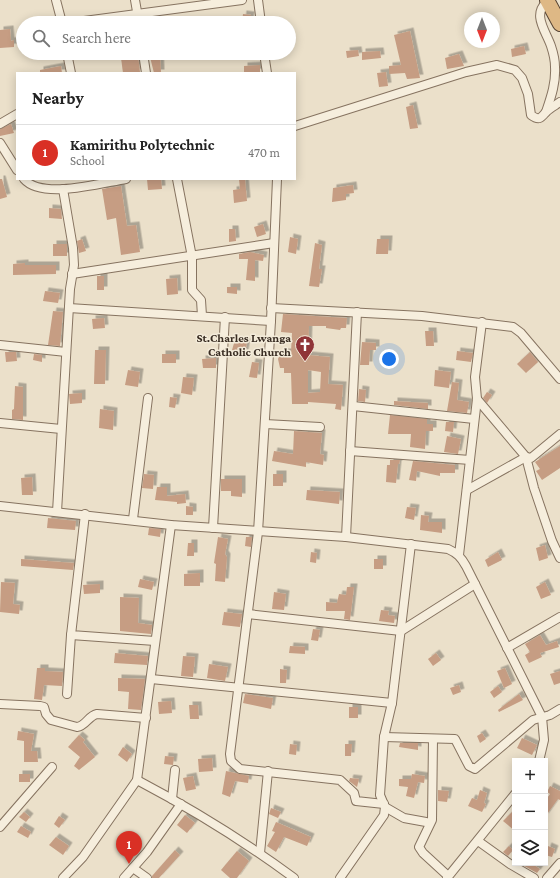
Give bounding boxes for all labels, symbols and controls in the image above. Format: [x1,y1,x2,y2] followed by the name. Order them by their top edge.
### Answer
[464,12,500,48] north arrow
[16,16,296,60] search box
[30,27,52,49] icon: search
[62,30,131,46] text: Search here
[32,89,84,108] text: Nearby
[70,137,214,153] text: Kamirithu Polytechnic
[43,145,47,160] text: 1
[248,145,280,160] text: 470 m
[70,153,105,168] text: School
[196,331,291,359] place label: St.Charles Lwanga Catholic Church
[294,334,316,362] church icon: St.Charles Lwanga Catholic Church
[379,349,399,369] your location
[512,758,548,866] map controls
[512,758,548,794] button: +
[512,794,548,830] button: −
[512,830,548,866] button: layers
[116,831,142,864] pin: 1

